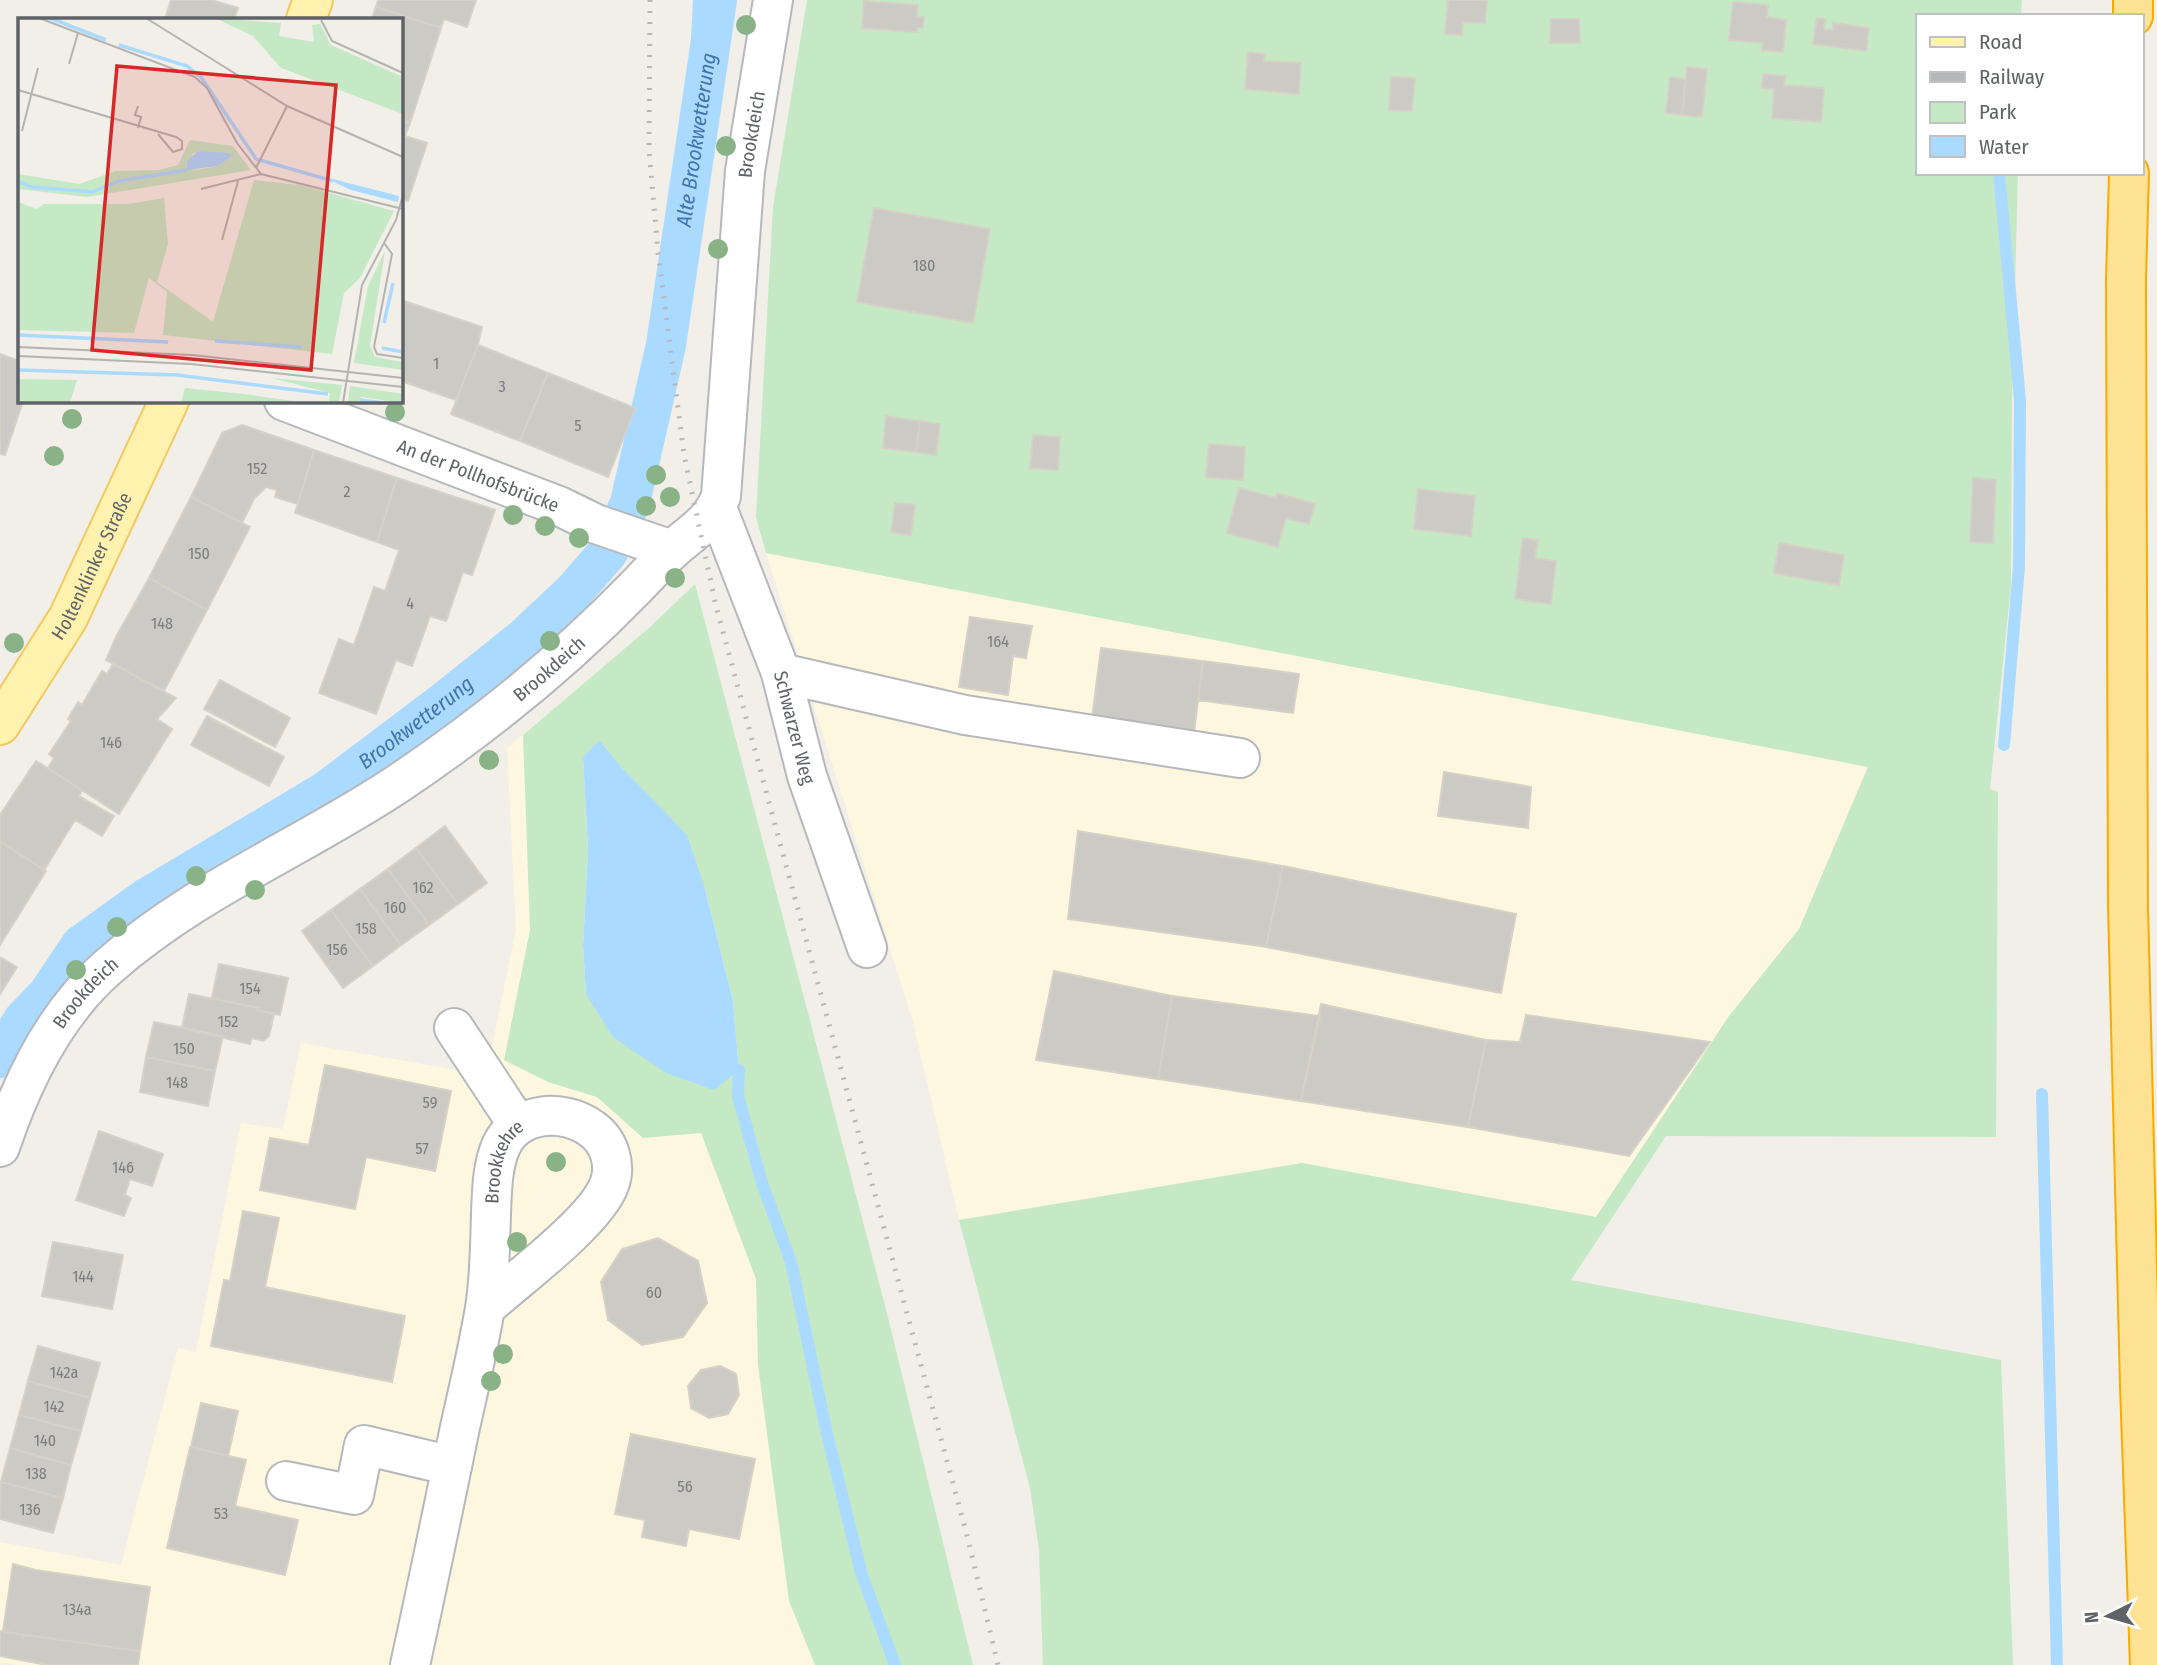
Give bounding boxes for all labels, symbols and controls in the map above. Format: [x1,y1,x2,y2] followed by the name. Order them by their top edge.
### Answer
[1916,14,2143,175] legend
[18,18,402,402] inset map
[1979,29,2023,55] text: Road
[671,51,722,229] water label: Alte Brookwetterung
[1979,64,2045,90] text: Railway
[734,89,770,178] street label: Brookdeich
[1979,99,2017,125] text: Park
[1979,134,2029,160] text: Water
[913,256,935,275] house number: 180
[433,354,439,373] house number: 1
[498,377,506,396] house number: 3
[574,416,582,435] house number: 5
[394,434,562,517] street label: An der Pollhofsbrücke
[247,459,267,478] house number: 152
[343,482,351,501] house number: 2
[46,489,137,644] street label: Holtenklinker Straße
[188,544,210,563] house number: 150
[406,594,414,613] house number: 4
[151,614,173,633] house number: 148
[509,631,590,706] street label: Brookdeich
[987,632,1009,651] house number: 164
[769,668,820,787] street label: Schwarzer Weg
[353,671,479,775] water label: Brookwetterung
[100,733,122,752] house number: 146
[412,878,434,897] house number: 162
[384,898,406,917] house number: 160
[355,919,377,938] house number: 158
[326,940,348,959] house number: 156
[48,952,123,1033] street label: Brookdeich
[239,979,261,998] house number: 154
[218,1012,238,1031] house number: 152
[173,1039,195,1058] house number: 150
[166,1073,188,1092] house number: 148
[423,1093,438,1112] house number: 59
[480,1115,528,1204] street label: Brookkehre
[415,1139,429,1158] house number: 57
[112,1158,134,1177] house number: 146
[72,1267,94,1286] house number: 144
[646,1283,662,1302] house number: 60
[50,1363,78,1382] house number: 142a
[44,1397,64,1416] house number: 142
[34,1431,56,1450] house number: 140
[25,1464,47,1483] house number: 138
[677,1477,693,1496] house number: 56
[19,1500,41,1519] house number: 136
[214,1504,228,1523] house number: 53
[2073,1581,2143,1651] north arrow
[63,1600,92,1619] house number: 134a
[2080,1611,2104,1624] text: N

